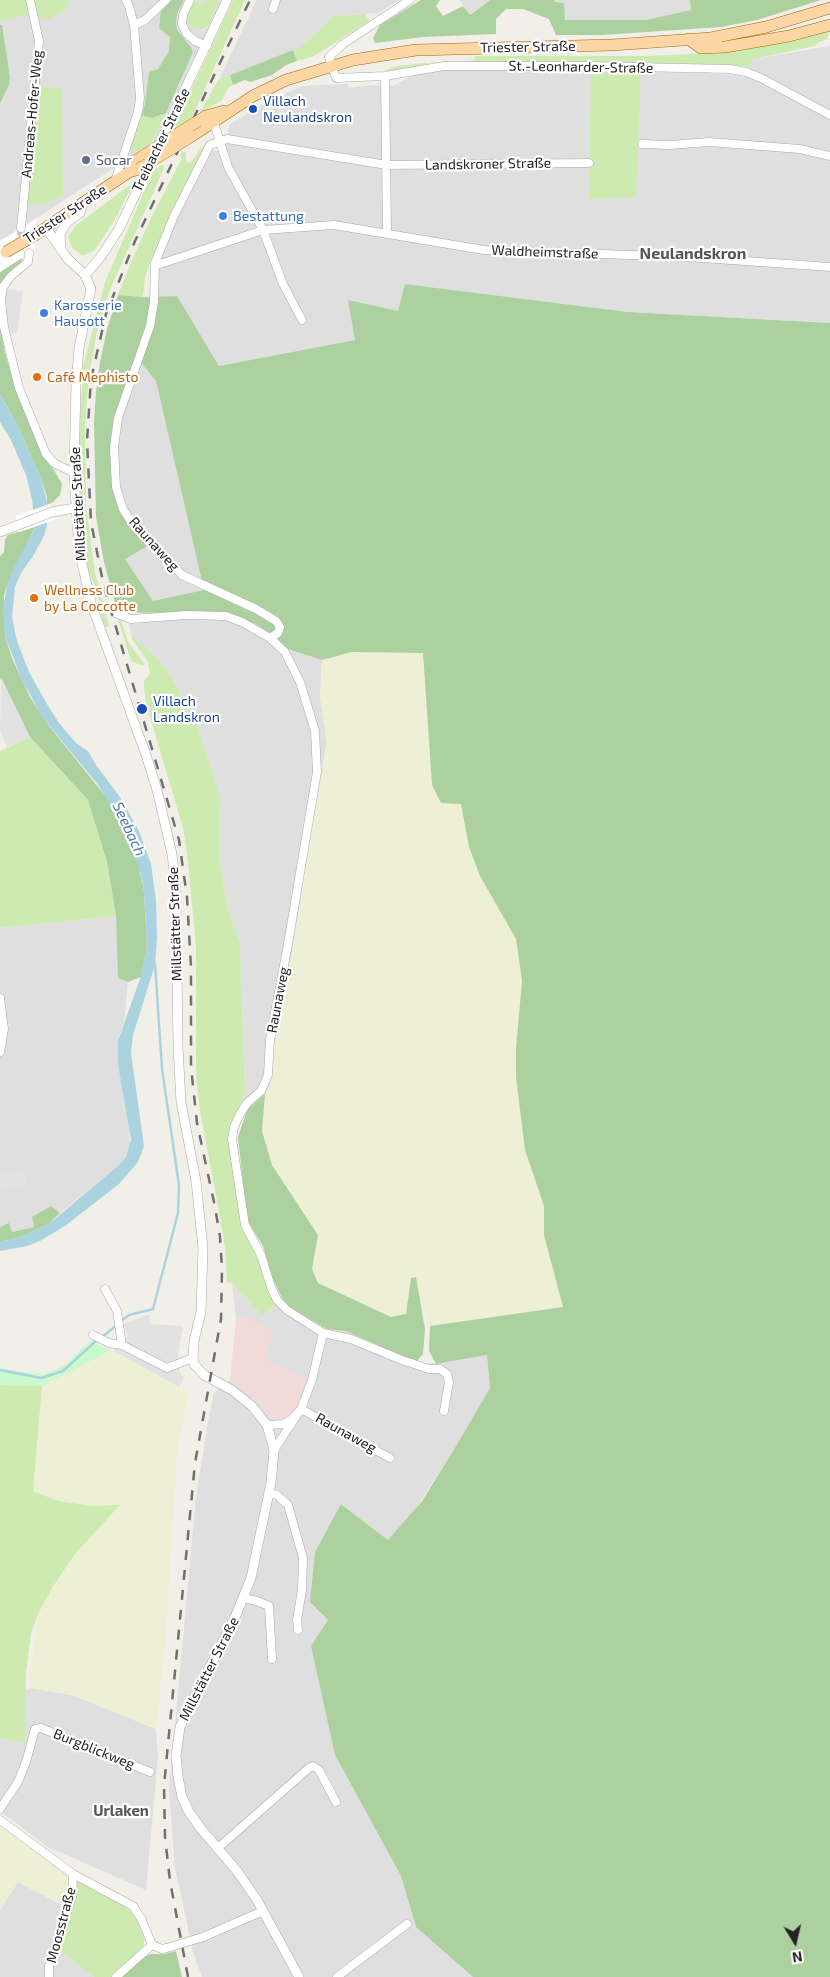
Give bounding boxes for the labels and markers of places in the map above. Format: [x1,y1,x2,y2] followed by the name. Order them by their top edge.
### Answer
[263,93,352,125] place label: Villach Neulandskron
[247,103,259,115] marker: Villach Neulandskron
[96,152,132,168] place label: Socar
[80,154,92,166] marker: Socar
[233,208,304,224] place label: Bestattung
[217,210,229,222] marker: Bestattung
[54,297,122,330] place label: Karosserie Hausott
[38,307,50,319] marker: Karosserie Hausott
[47,369,138,385] place label: Café Mephisto
[31,371,43,383] marker: Café Mephisto
[44,582,136,614] place label: Wellness Club by La Coccotte
[28,592,40,604] marker: Wellness Club by La Coccotte
[153,693,220,726] place label: Villach Landskron
[135,702,149,716] marker: Villach Landskron

